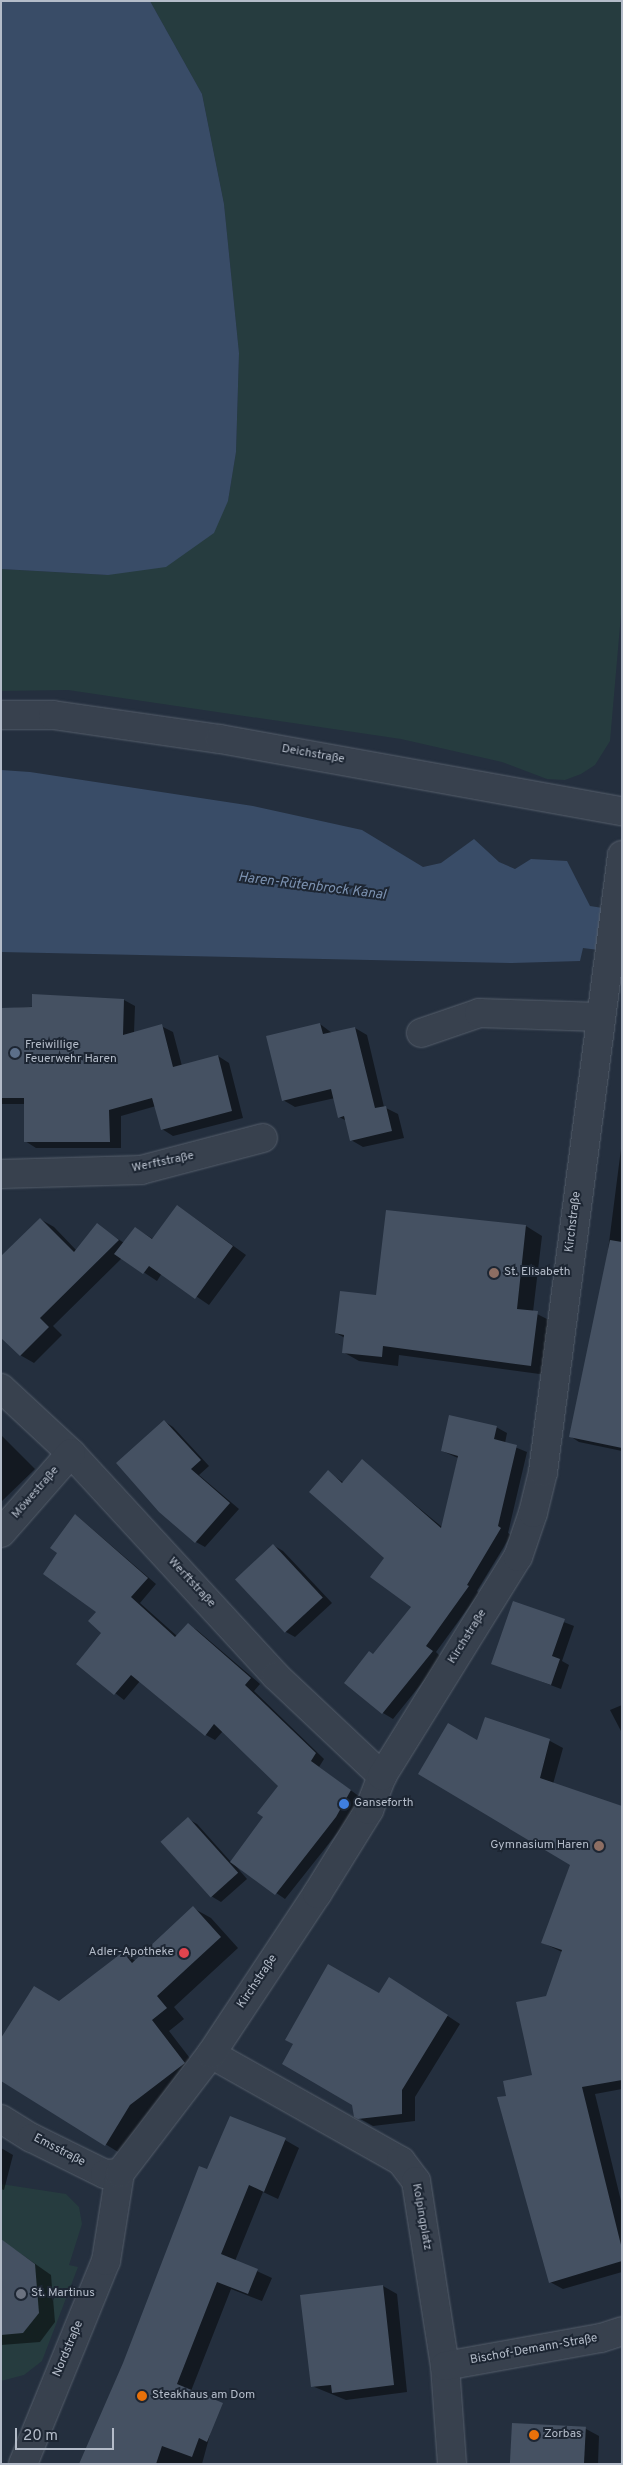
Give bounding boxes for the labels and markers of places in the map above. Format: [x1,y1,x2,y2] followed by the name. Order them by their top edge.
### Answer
[25,1039,117,1067] place label: Freiwillige Feuerwehr Haren
[9,1047,21,1059] marker: Freiwillige Feuerwehr Haren
[504,1266,570,1280] place label: St. Elisabeth
[488,1267,500,1279] marker: St. Elisabeth
[354,1797,413,1811] place label: Ganseforth
[338,1798,350,1810] marker: Ganseforth
[490,1839,589,1853] place label: Gymnasium Haren
[593,1840,605,1852] marker: Gymnasium Haren
[89,1946,174,1960] place label: Adler-Apotheke
[178,1947,190,1959] marker: Adler-Apotheke
[31,2287,95,2301] place label: St. Martinus
[15,2288,27,2300] marker: St. Martinus
[152,2389,255,2403] place label: Steakhaus am Dom
[136,2390,148,2402] marker: Steakhaus am Dom
[544,2428,582,2442] place label: Zorbas
[528,2429,540,2441] marker: Zorbas

